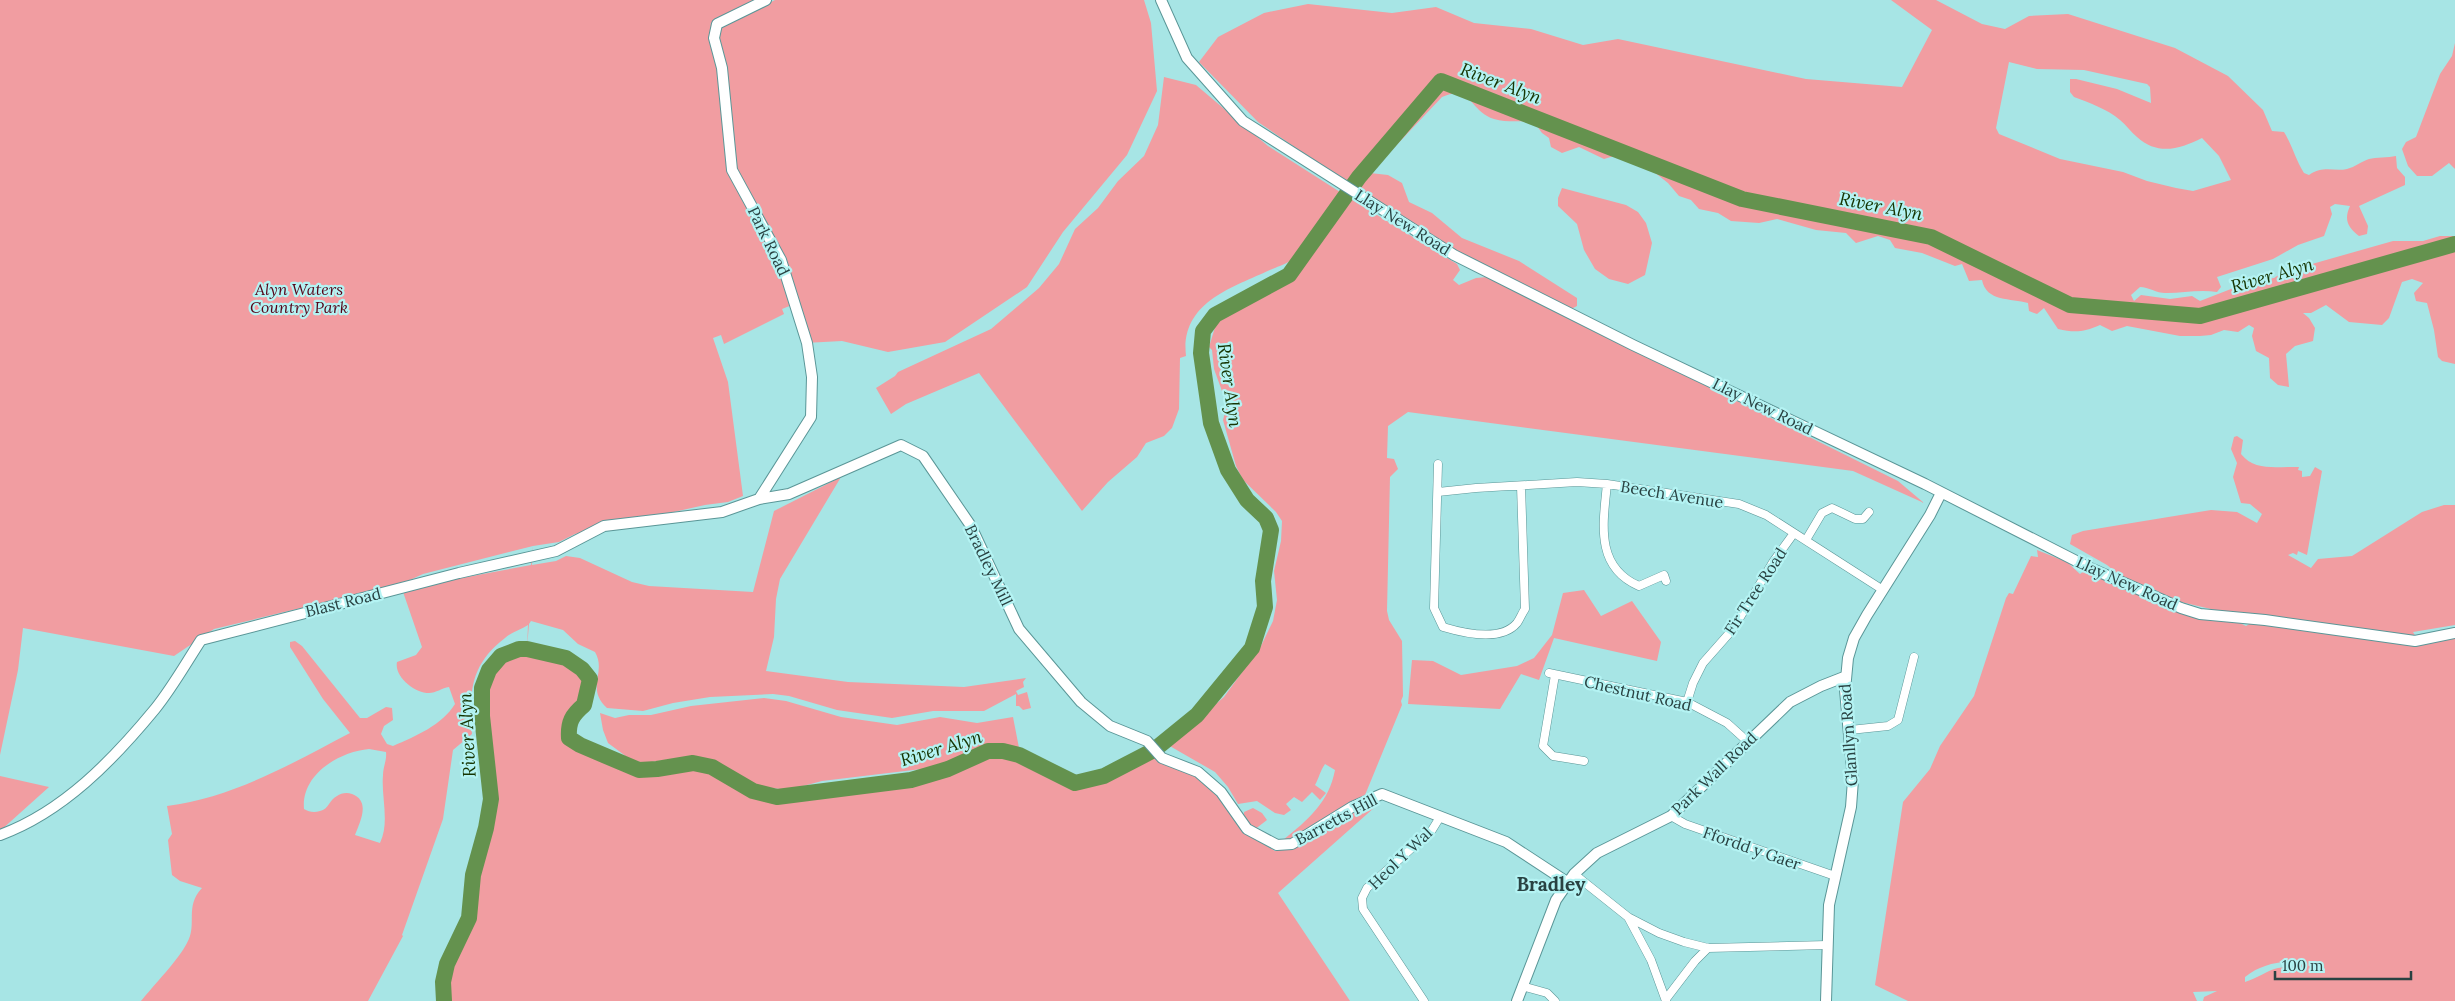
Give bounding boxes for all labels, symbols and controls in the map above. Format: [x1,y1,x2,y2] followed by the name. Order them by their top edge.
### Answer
[1457,57,1545,109] water label: River Alyn
[1351,185,1455,260] street label: Llay New Road
[1837,187,1925,225] water label: River Alyn
[744,203,795,279] street label: Park Road
[2228,252,2316,298] water label: River Alyn
[250,279,348,317] park label: Alyn Waters Country Park
[1213,341,1247,429] water label: River Alyn
[1710,373,1817,439] street label: Llay New Road
[1619,476,1725,512] street label: Beech Avenue
[961,521,1017,609] street label: Bradley Mill
[1719,543,1791,638] street label: Fir Tree Road
[2073,552,2181,615] street label: Llay New Road
[303,583,383,621] street label: Blast Road
[1582,671,1694,715] street label: Chestnut Road
[1834,683,1862,787] street label: Glanllyn Road
[453,692,481,778] water label: River Alyn
[897,725,985,771] water label: River Alyn
[1667,727,1761,819] street label: Park Wall Road
[1291,789,1381,849] street label: Barretts Hill
[1700,822,1804,874] street label: Ffordd y Gaer
[1364,823,1436,893] street label: Heol Y Wal
[1516,872,1586,896] district label: Bradley
[2275,948,2411,980] scale bar
[2282,956,2323,975] text: 100 m

